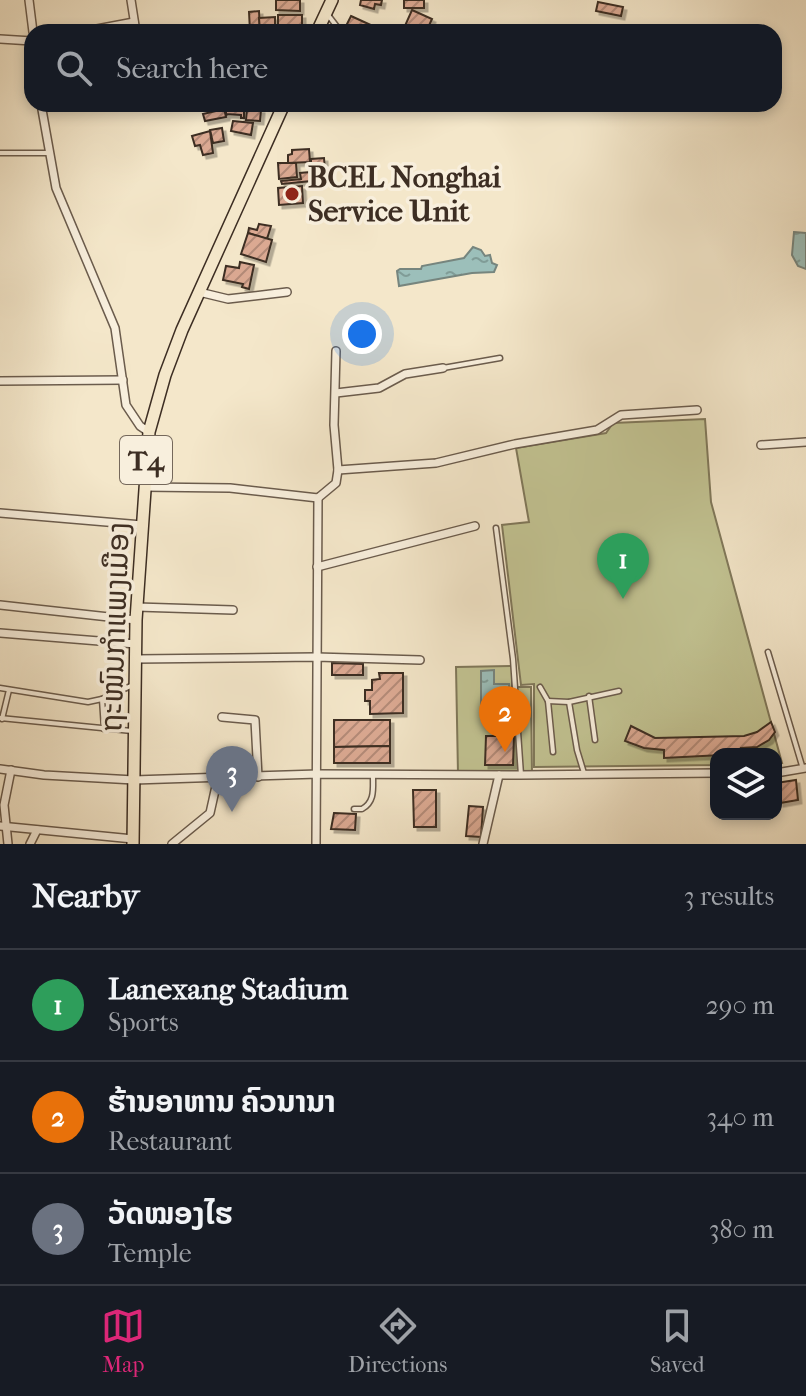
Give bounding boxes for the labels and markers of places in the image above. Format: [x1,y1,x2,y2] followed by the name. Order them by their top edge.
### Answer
[308,160,501,229] place label: BCEL Nonghai Service Unit
[283,185,301,203] marker: BCEL Nonghai Service Unit
[597,533,649,599] pin: 1
[479,686,531,752] pin: 2
[206,746,258,812] pin: 3

